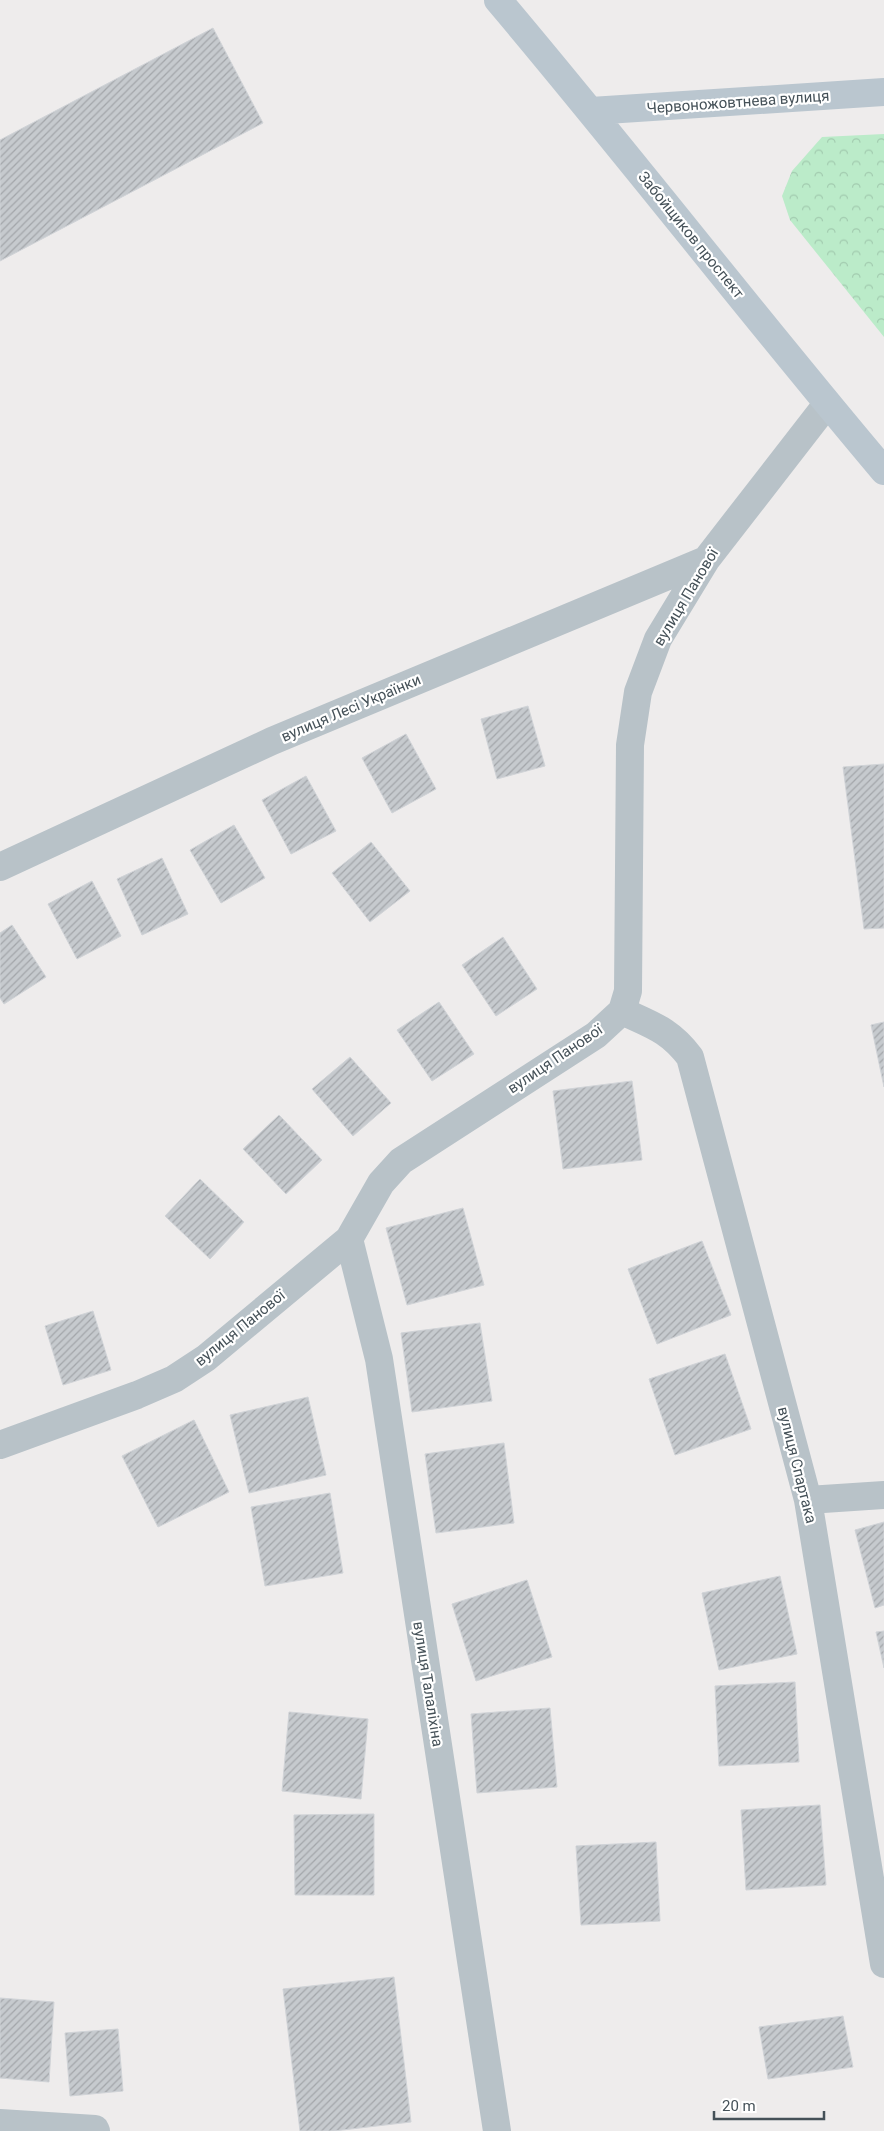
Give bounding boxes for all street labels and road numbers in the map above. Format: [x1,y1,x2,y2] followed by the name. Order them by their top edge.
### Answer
[646,87,830,117] street label: Червоножовтнева вулиця
[634,168,748,302] street label: Забойщиков проспект
[650,544,723,649] street label: вулиця Панової
[279,670,423,746] street label: вулиця Лесі Українки
[504,1020,607,1097] street label: вулиця Панової
[191,1285,290,1370] street label: вулиця Панової
[774,1405,820,1525] street label: вулиця Спартака
[409,1620,447,1748] street label: вулиця Талаліхіна

